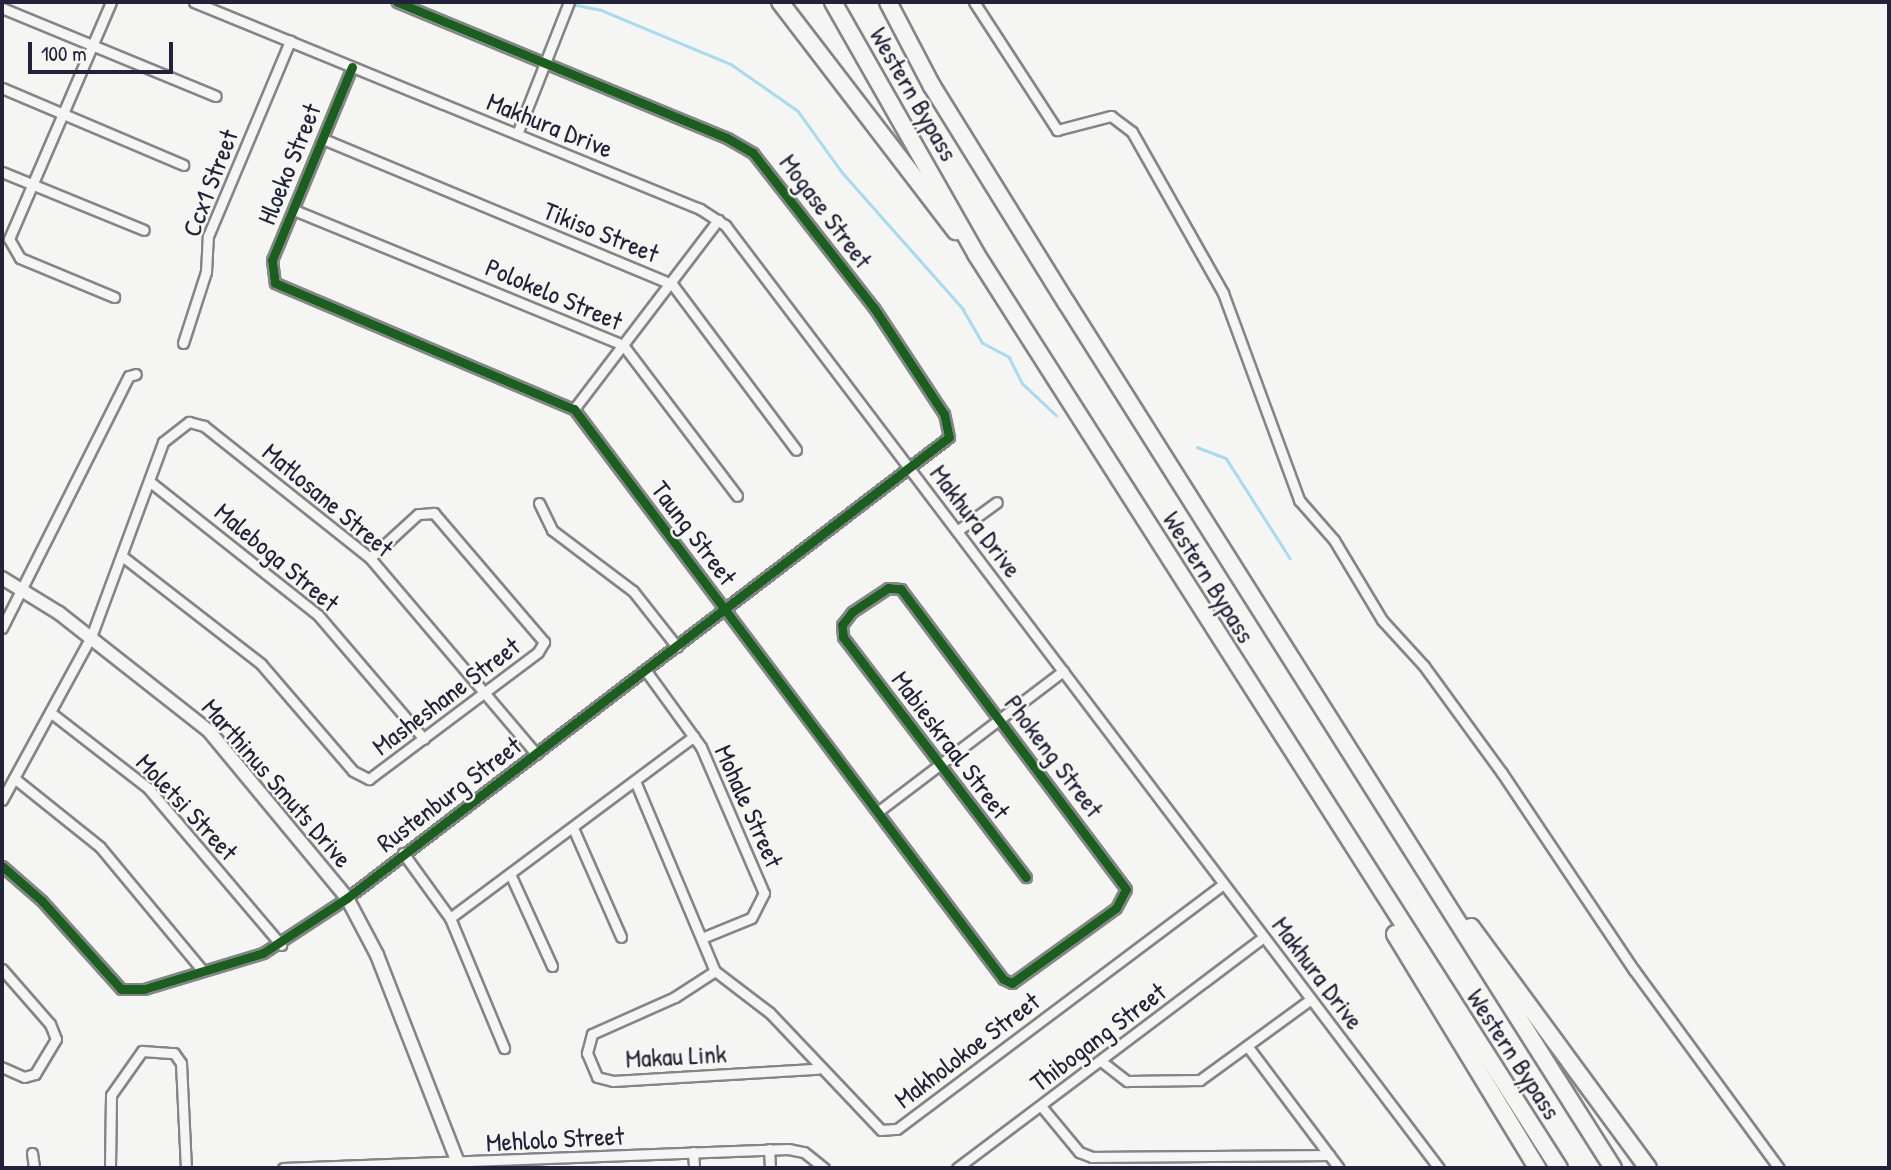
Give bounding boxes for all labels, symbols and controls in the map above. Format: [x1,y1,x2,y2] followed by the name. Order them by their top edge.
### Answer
[863,22,965,166] street label: Western Bypass
[32,28,177,72] scale bar
[41,39,87,68] text: 100 m
[483,86,617,164] street label: Makhura Drive
[251,99,327,229] street label: Hloeko Street
[175,125,245,241] street label: Ccx1 Street
[773,148,879,274] street label: Mogase Street
[539,195,663,269] street label: Tikiso Street
[481,251,627,337] street label: Polokelo Street
[256,436,400,564] street label: Matlosane Street
[924,459,1028,583] street label: Makhura Drive
[645,475,743,591] street label: Taung Street
[209,496,345,618] street label: Maleboga Street
[1156,506,1262,648] street label: Western Bypass
[366,630,526,762] street label: Masheshane Street
[885,665,1017,825] street label: Mabieskraal Street
[998,689,1110,823] street label: Phokeng Street
[195,692,359,874] street label: Marthinus Smuts Drive
[371,730,527,858] street label: Rustenburg Street
[708,740,790,872] street label: Mohale Street
[130,747,244,867] street label: Moletsi Street
[1266,911,1370,1035] street label: Makhura Drive
[1024,976,1172,1098] street label: Thibogang Street
[1460,983,1568,1125] street label: Western Bypass
[888,985,1046,1115] street label: Makholokoe Street
[625,1038,727,1074] street label: Makau Link
[485,1120,625,1158] street label: Mehlolo Street

